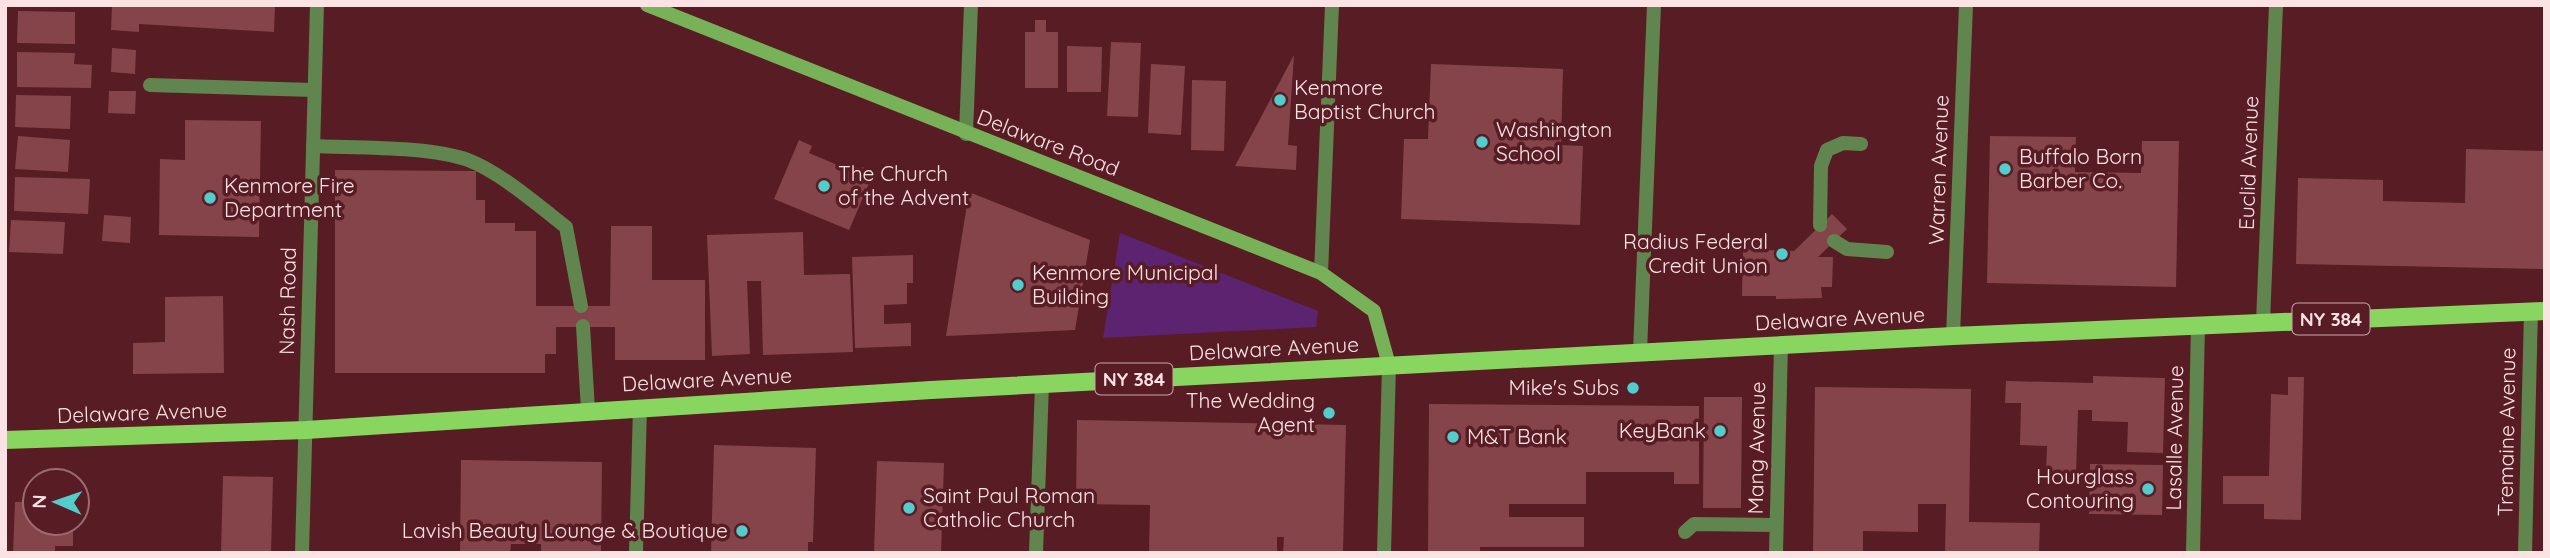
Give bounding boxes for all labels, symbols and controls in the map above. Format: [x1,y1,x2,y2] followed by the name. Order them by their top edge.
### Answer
[1294,74,1435,124] place label: Kenmore Baptist Church
[1272,92,1288,108] marker: Kenmore Baptist Church
[1922,95,1954,245] street label: Warren Avenue
[2233,95,2263,230] street label: Euclid Avenue
[973,103,1123,181] street label: Delaware Road
[1496,116,1612,166] place label: Washington School
[1474,134,1490,150] marker: Washington School
[2019,143,2142,193] place label: Buffalo Born Barber Co.
[838,160,969,210] place label: The Church of the Advent
[1997,161,2013,177] marker: Buffalo Born Barber Co.
[224,172,355,222] place label: Kenmore Fire Department
[816,178,832,194] marker: The Church of the Advent
[202,190,218,206] marker: Kenmore Fire Department
[1623,228,1768,278] place label: Radius Federal Credit Union
[1774,246,1790,262] marker: Radius Federal Credit Union
[273,247,301,355] street label: Nash Road
[1032,259,1218,309] place label: Kenmore Municipal Building
[1010,277,1026,293] marker: Kenmore Municipal Building
[1754,301,1926,335] street label: Delaware Avenue
[2292,304,2370,334] road number: NY 384
[1188,331,1360,365] street label: Delaware Avenue
[2492,347,2520,517] street label: Tremaine Avenue
[621,362,793,396] street label: Delaware Avenue
[1096,364,1172,394] road number: NY 384
[2160,365,2188,511] street label: Lasalle Avenue
[1509,374,1619,400] place label: Mike's Subs
[1625,380,1641,396] marker: Mike's Subs
[1742,381,1770,515] street label: Mang Avenue
[1186,387,1315,437] place label: The Wedding Agent
[56,396,227,428] street label: Delaware Avenue
[1321,405,1337,421] marker: The Wedding Agent
[1619,417,1706,443] place label: KeyBank
[1467,423,1567,449] place label: M&T Bank
[1712,423,1728,439] marker: KeyBank
[1445,429,1461,445] marker: M&T Bank
[2026,463,2134,513] place label: Hourglass Contouring
[21,467,91,537] north arrow
[2140,481,2156,497] marker: Hourglass Contouring
[923,482,1095,532] place label: Saint Paul Roman Catholic Church
[27,494,51,509] text: N
[901,500,917,516] marker: Saint Paul Roman Catholic Church
[402,517,728,543] place label: Lavish Beauty Lounge & Boutique
[734,523,750,539] marker: Lavish Beauty Lounge & Boutique

